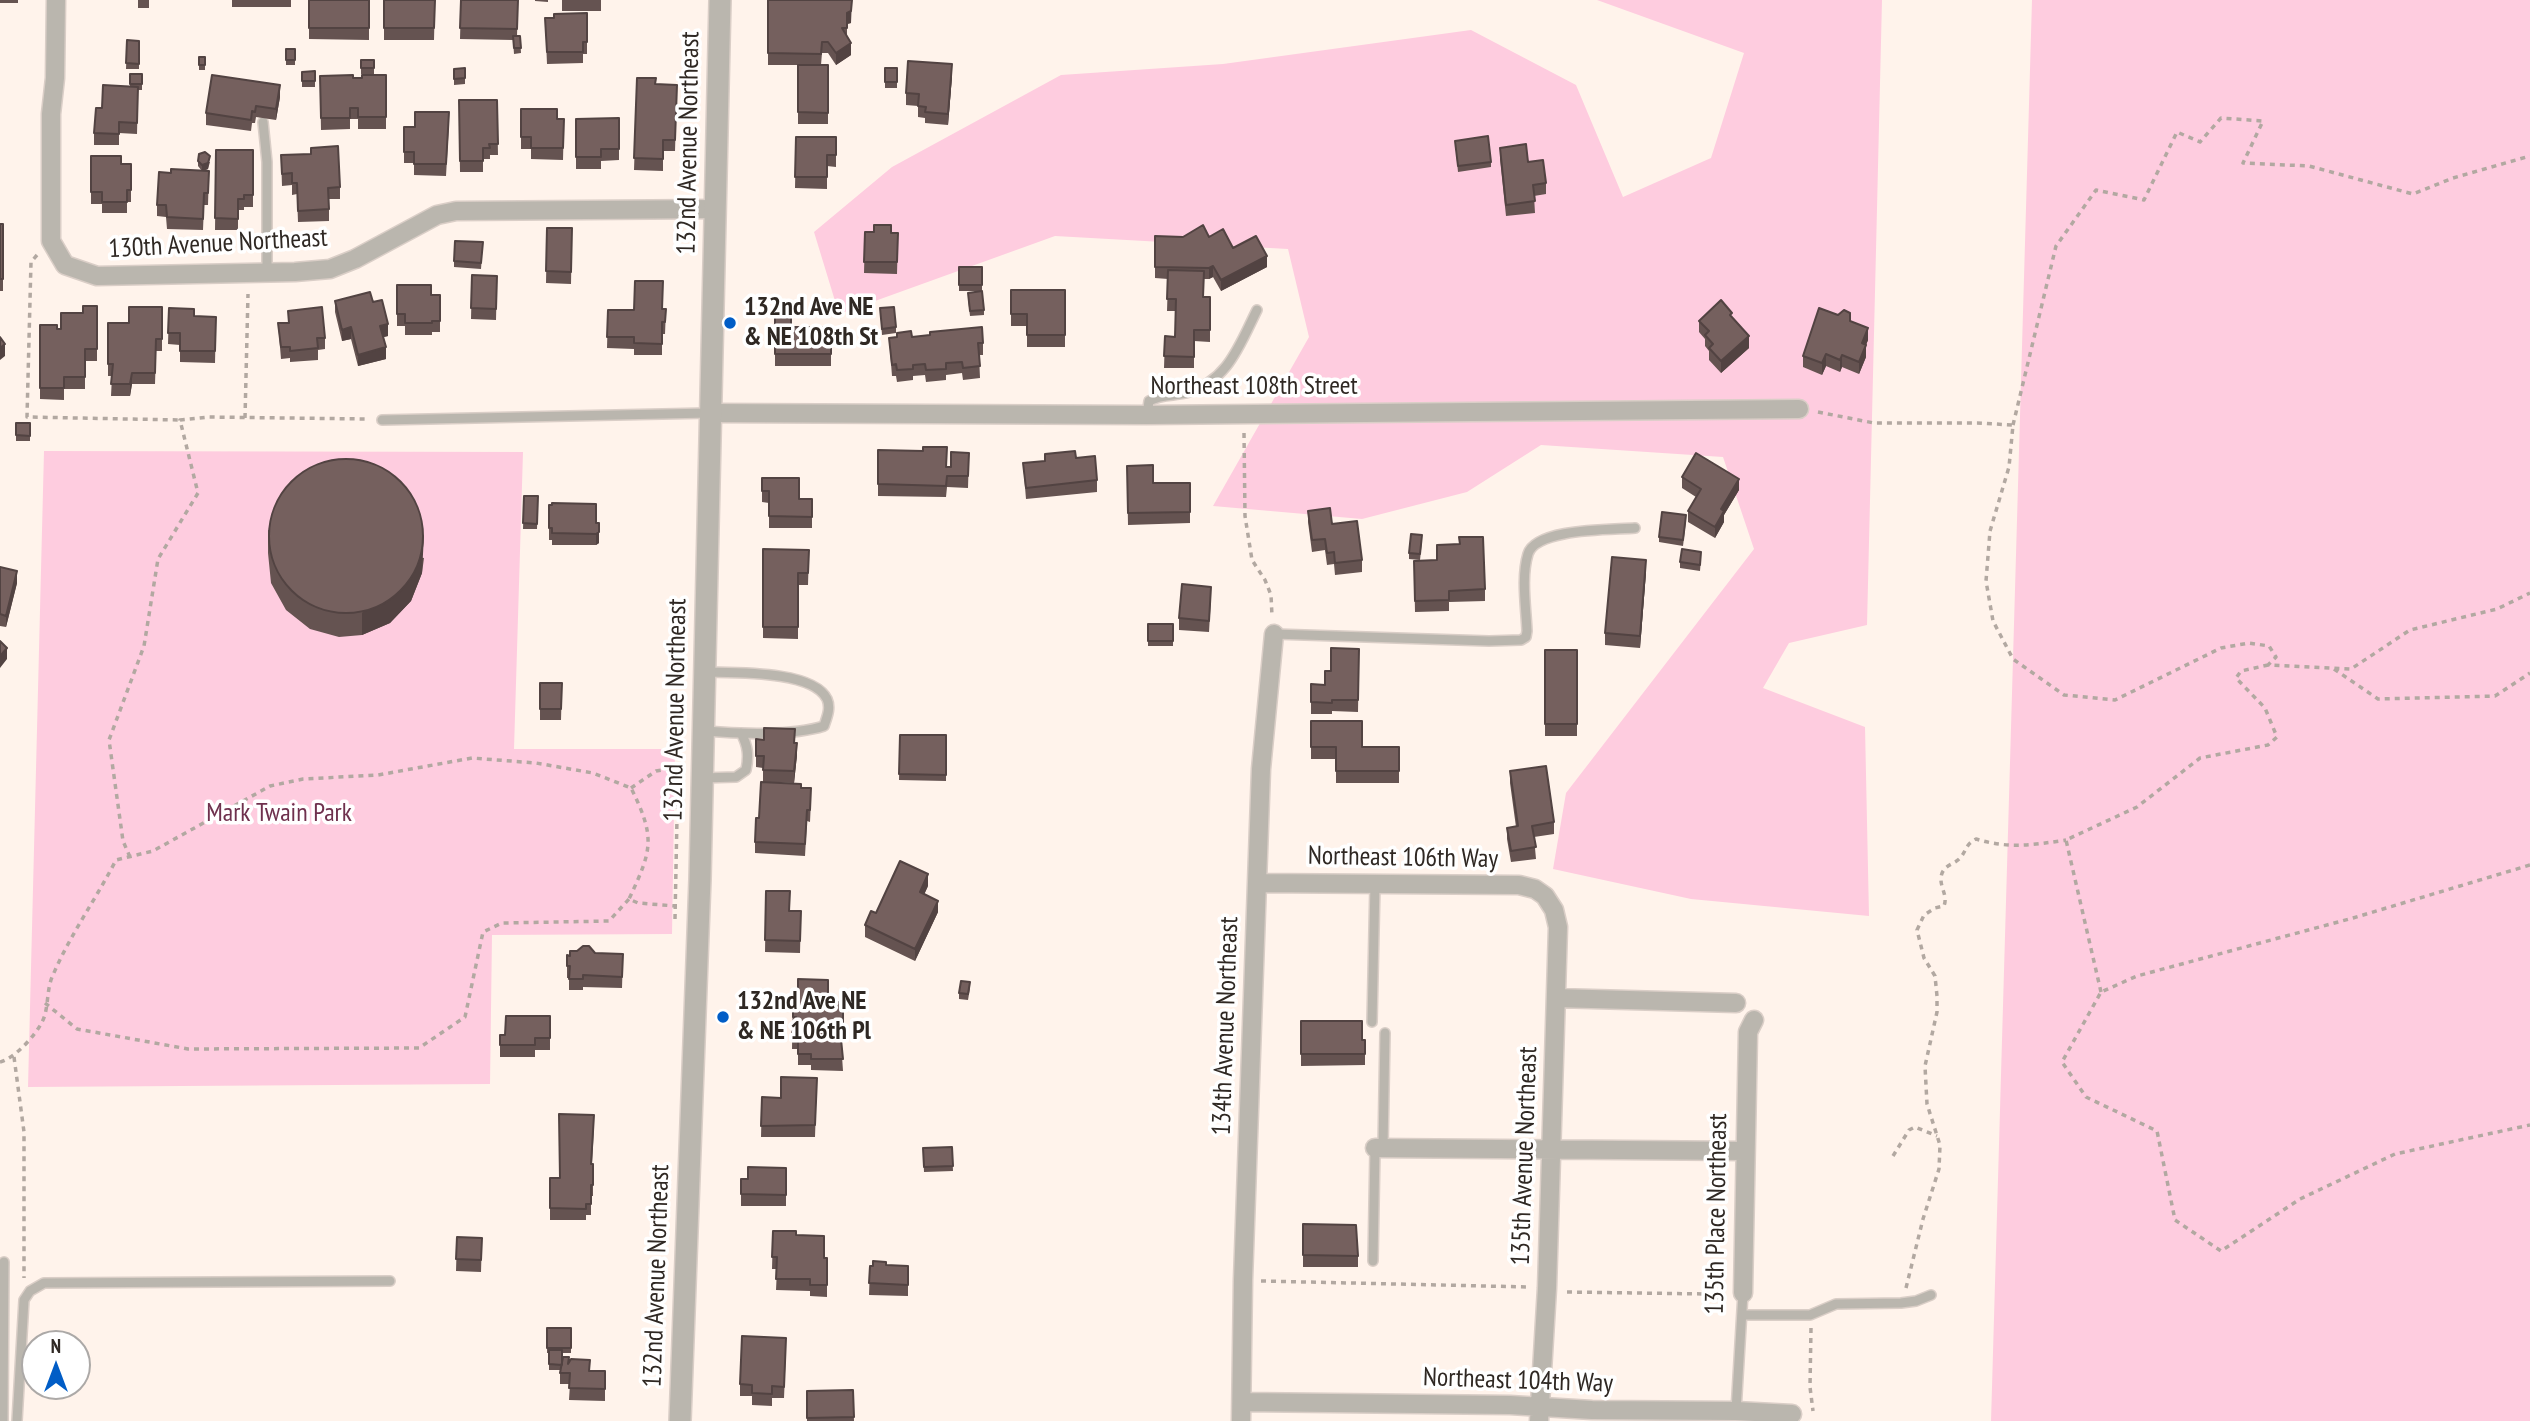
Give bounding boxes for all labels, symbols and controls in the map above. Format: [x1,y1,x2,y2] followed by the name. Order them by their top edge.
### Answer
[671,31,707,255] street label: 132nd Avenue Northeast
[108,223,328,265] street label: 130th Avenue Northeast
[744,292,878,354] place label: 132nd Ave NE & NE 108th St
[722,315,738,331] marker: 132nd Ave NE & NE 108th St
[1150,371,1358,403] street label: Northeast 108th Street
[658,598,694,822] street label: 132nd Avenue Northeast
[206,798,352,830] park label: Mark Twain Park
[1308,841,1498,875] street label: Northeast 106th Way
[1207,916,1245,1136] street label: 134th Avenue Northeast
[737,986,871,1048] place label: 132nd Ave NE & NE 106th Pl
[715,1009,731,1025] marker: 132nd Ave NE & NE 106th Pl
[1506,1046,1544,1266] street label: 135th Avenue Northeast
[1700,1113,1734,1315] street label: 135th Place Northeast
[638,1164,676,1388] street label: 132nd Avenue Northeast
[21,1330,91,1400] north arrow
[51,1334,61,1358] text: N
[1422,1362,1614,1400] street label: Northeast 104th Way

